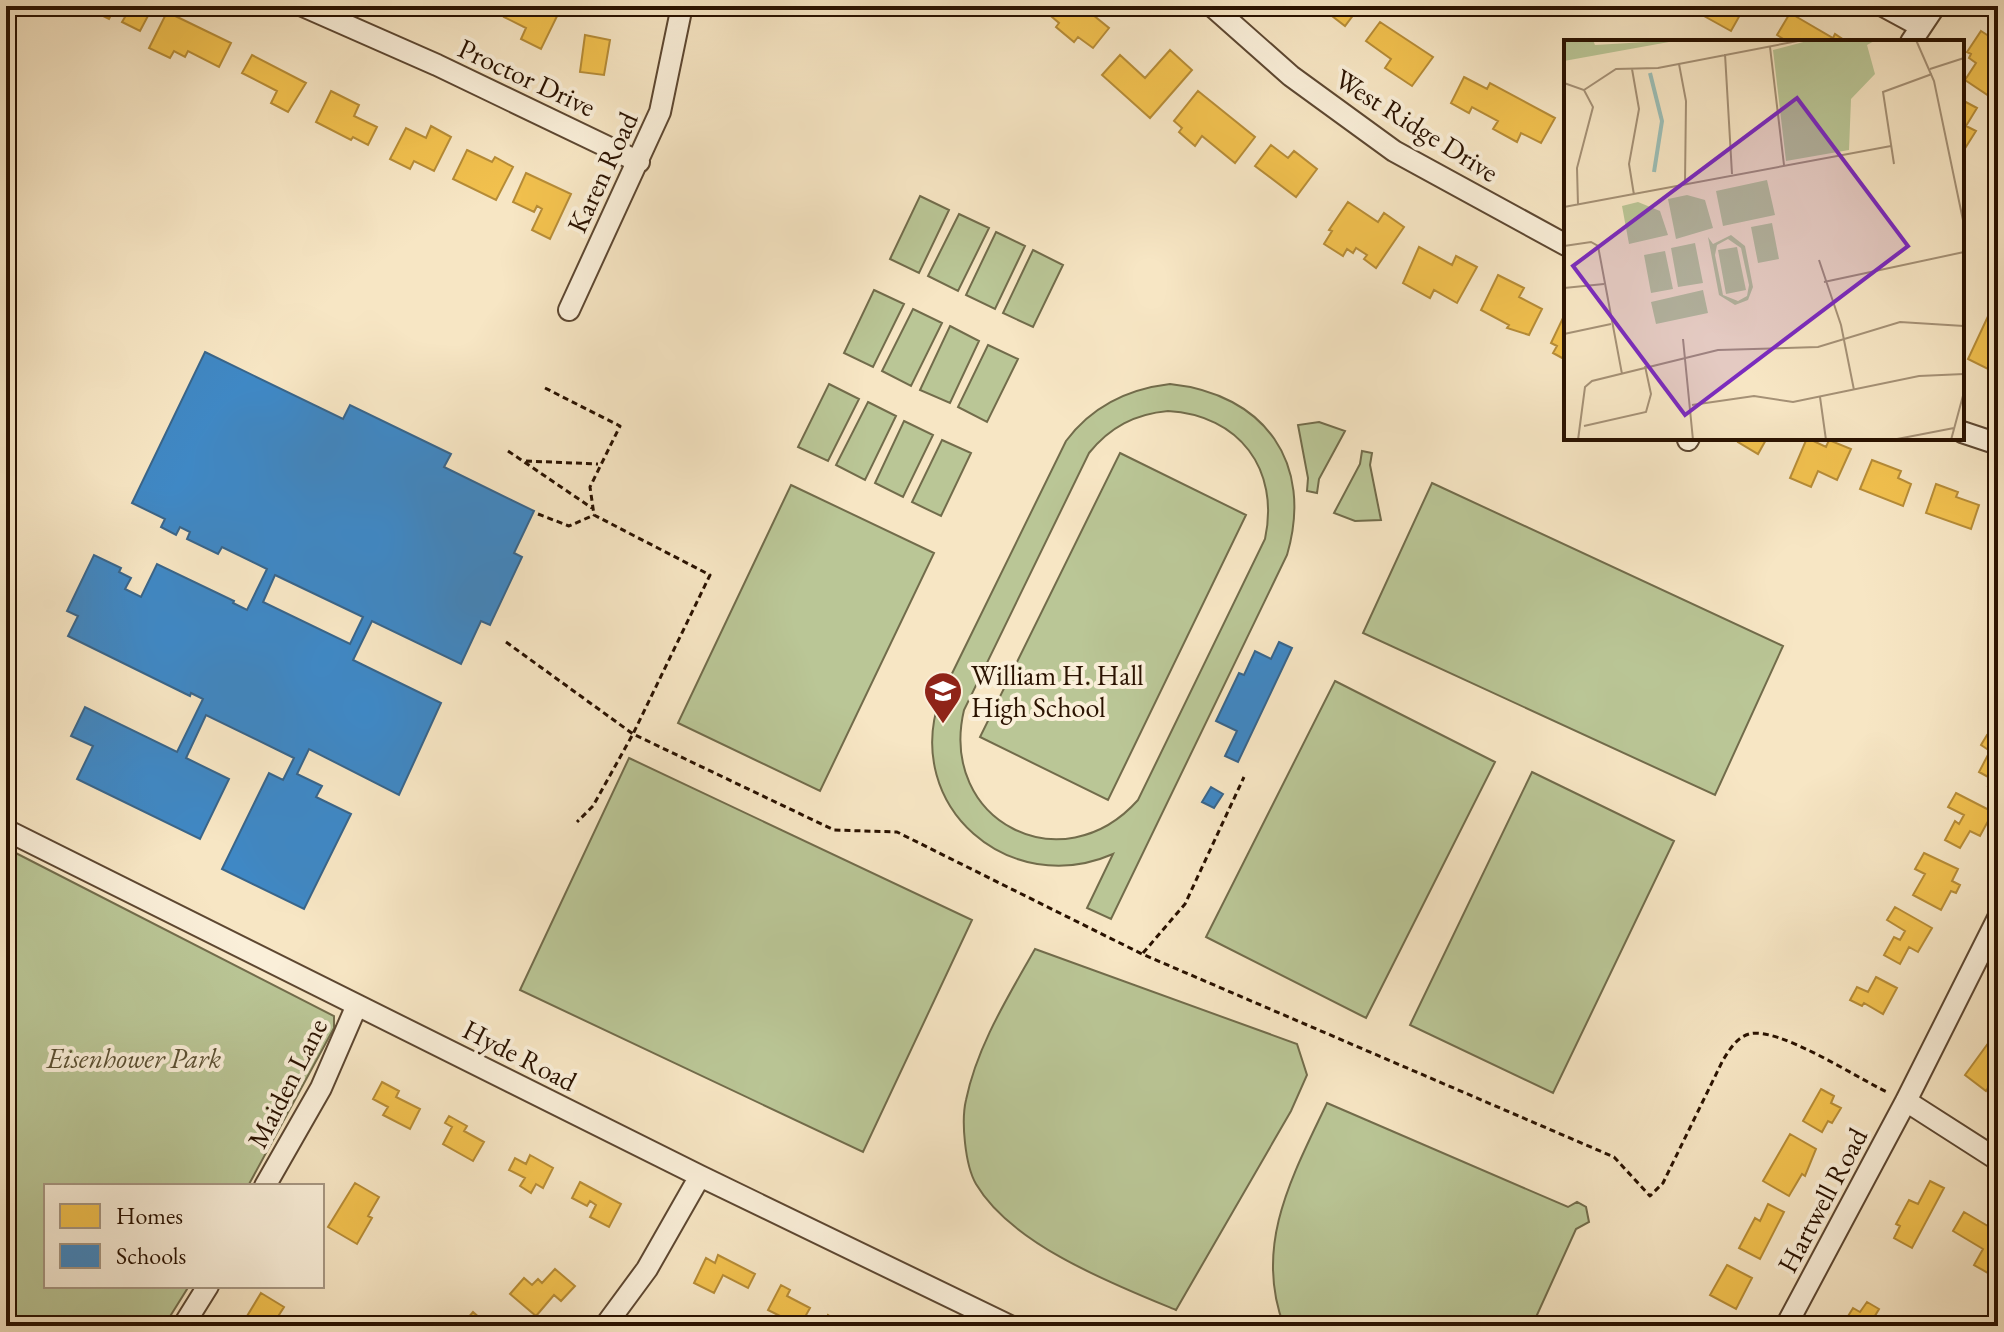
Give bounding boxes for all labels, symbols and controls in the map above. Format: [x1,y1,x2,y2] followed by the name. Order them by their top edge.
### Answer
[453,30,602,125] street label: Proctor Drive
[1564,40,1964,440] inset map
[1328,60,1506,190] street label: West Ridge Drive
[558,105,646,238] street label: Karen Road
[971,657,1144,725] place label: William H. Hall High School
[922,670,964,725] school or university icon: William H. Hall High School
[457,1011,584,1099] street label: Hyde Road
[239,1012,335,1154] street label: Maiden Lane
[46,1040,221,1076] park label: Eisenhower Park
[1769,1121,1876,1279] street label: Hartwell Road
[44,1184,324,1288] legend
[116,1200,183,1231] text: Homes
[116,1240,186,1271] text: Schools

